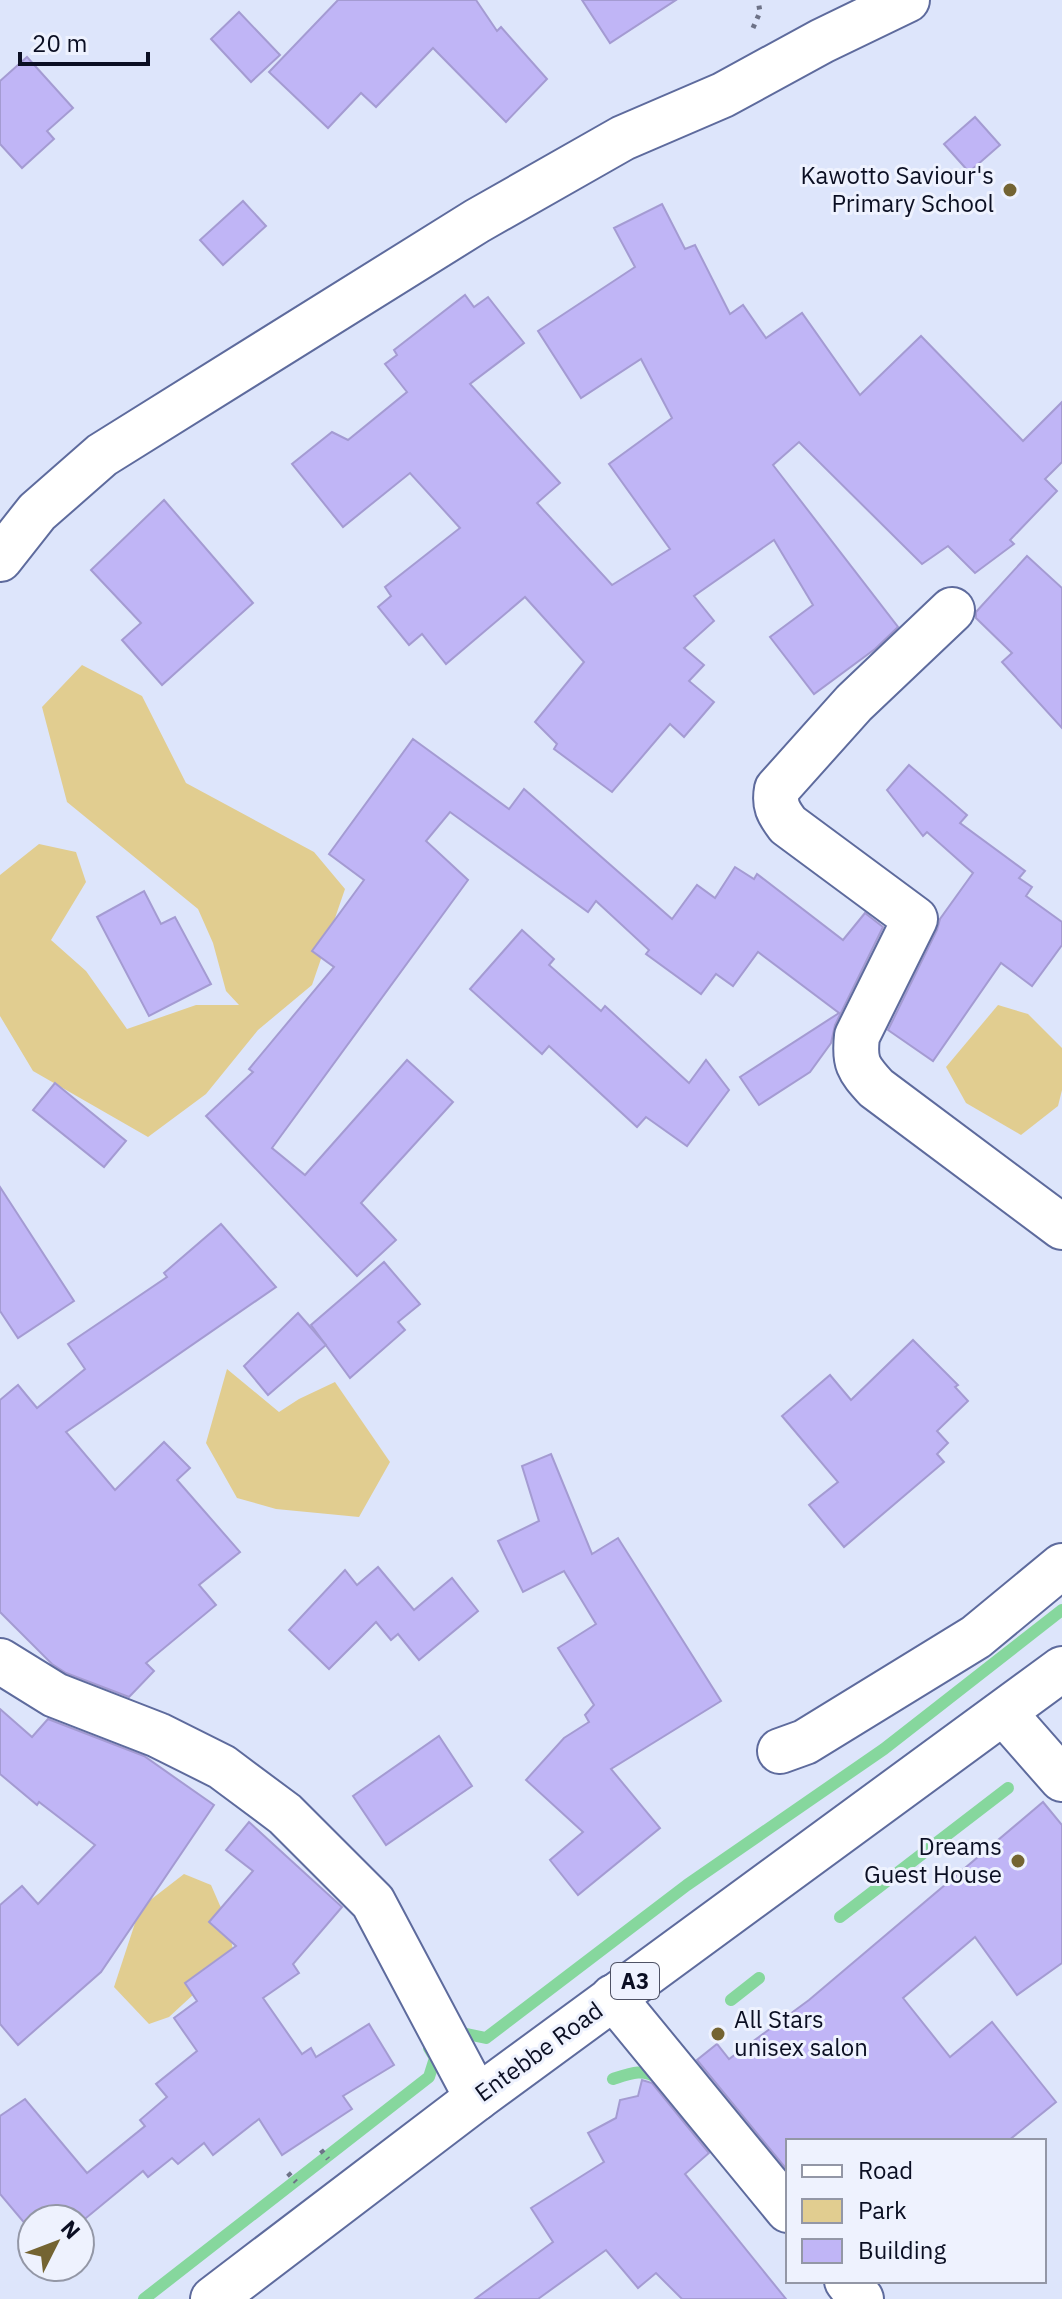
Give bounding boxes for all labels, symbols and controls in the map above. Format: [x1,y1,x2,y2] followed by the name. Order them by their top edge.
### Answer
[20,16,148,66] scale bar
[32,27,87,59] text: 20 m
[801,159,994,219] place label: Kawotto Saviour's Primary School
[1001,181,1019,199] marker: Kawotto Saviour's Primary School
[864,1830,1002,1890] place label: Dreams Guest House
[1009,1852,1027,1870] marker: Dreams Guest House
[611,1963,659,1999] road number: A3
[468,1994,609,2109] street label: Entebbe Road
[734,2003,868,2063] place label: All Stars unisex salon
[709,2025,727,2043] marker: All Stars unisex salon
[786,2139,1046,2283] legend
[858,2154,913,2186] text: Road
[858,2194,907,2226] text: Park
[16,2203,96,2283] north arrow
[55,2214,87,2245] text: N
[858,2234,946,2266] text: Building

